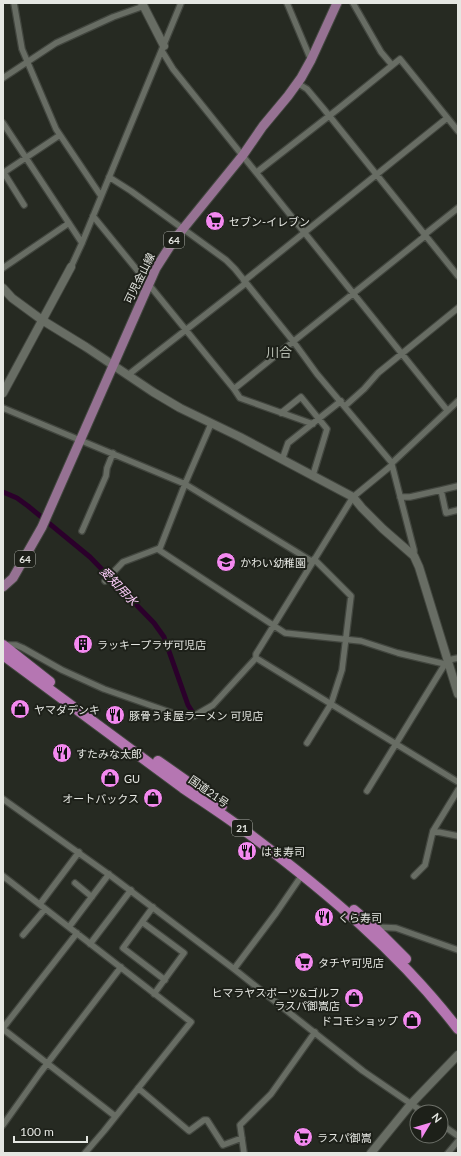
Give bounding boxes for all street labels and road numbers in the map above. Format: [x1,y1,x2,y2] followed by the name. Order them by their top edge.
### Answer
[164,232,184,248] road number: 64
[121,250,157,306] street label: 可児金山線
[15,551,35,567] road number: 64
[187,773,231,809] street label: 国道21号
[232,820,252,836] road number: 21

